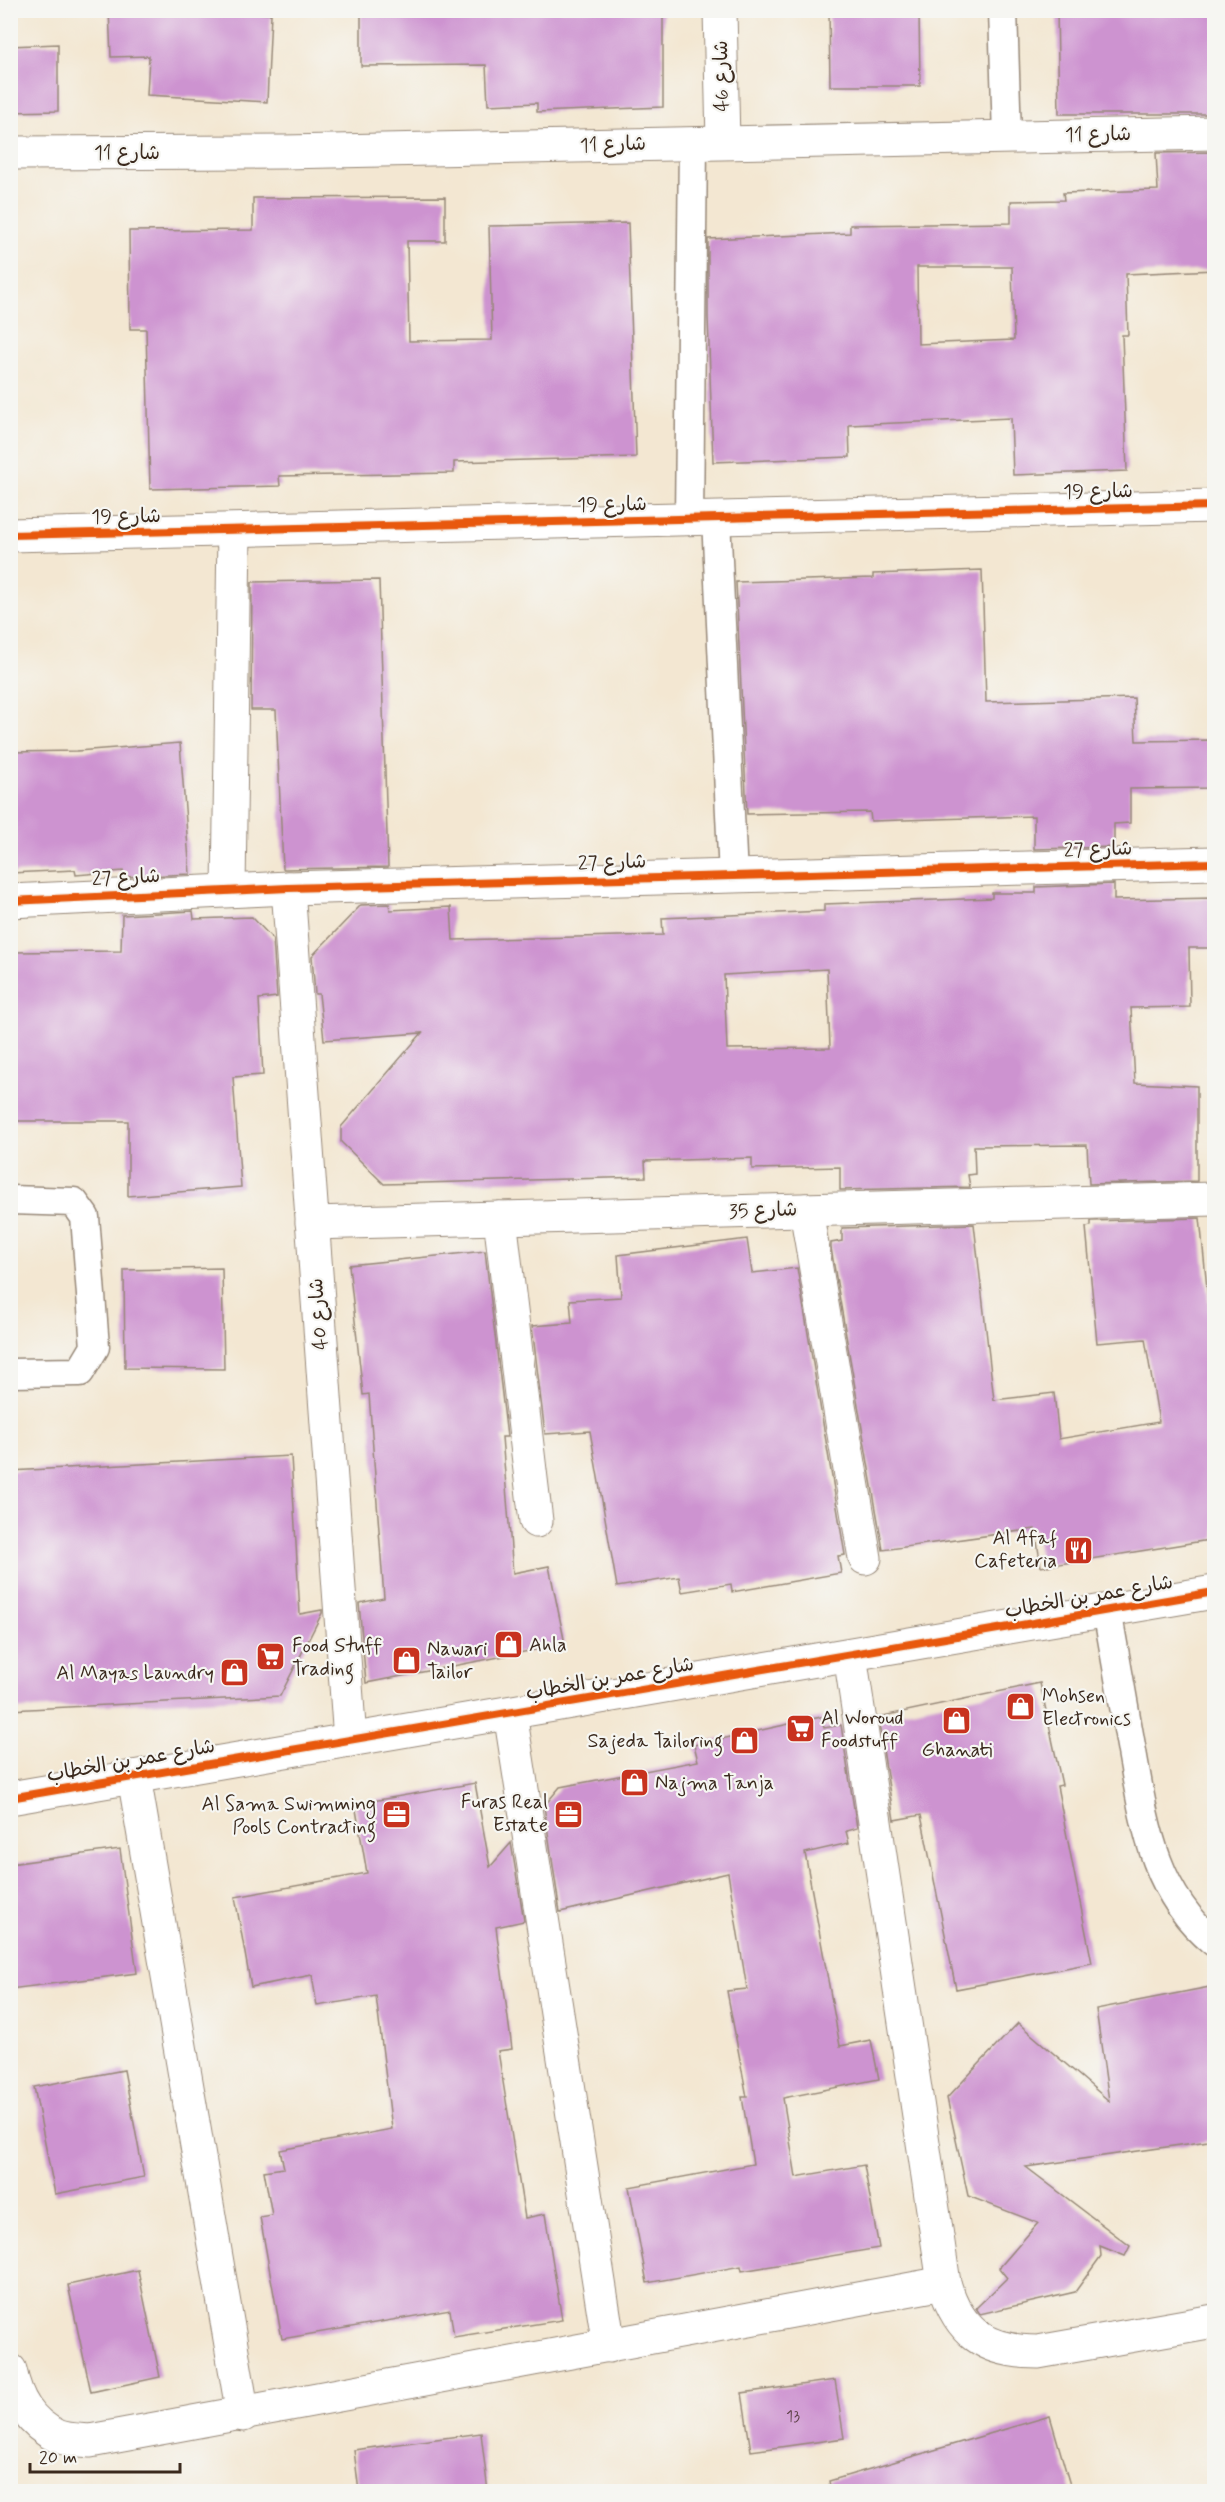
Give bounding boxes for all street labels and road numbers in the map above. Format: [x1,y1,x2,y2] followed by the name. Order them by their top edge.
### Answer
[708,40,736,112] street label: شارع 46
[1065,121,1131,149] street label: شارع 11
[579,130,647,160] street label: شارع 11
[94,140,160,167] street label: شارع 11
[1063,478,1133,506] street label: شارع 19
[577,491,647,519] street label: شارع 19
[91,503,161,531] street label: شارع 19
[1063,835,1133,865] street label: شارع 27
[577,848,647,878] street label: شارع 27
[91,863,161,893] street label: شارع 27
[728,1196,798,1226] street label: شارع 35
[303,1277,335,1351] street label: شارع 40
[1003,1569,1175,1625] street label: شارع عمر بن الخطاب
[524,1651,696,1707] street label: شارع عمر بن الخطاب
[45,1733,217,1789] street label: شارع عمر بن الخطاب

